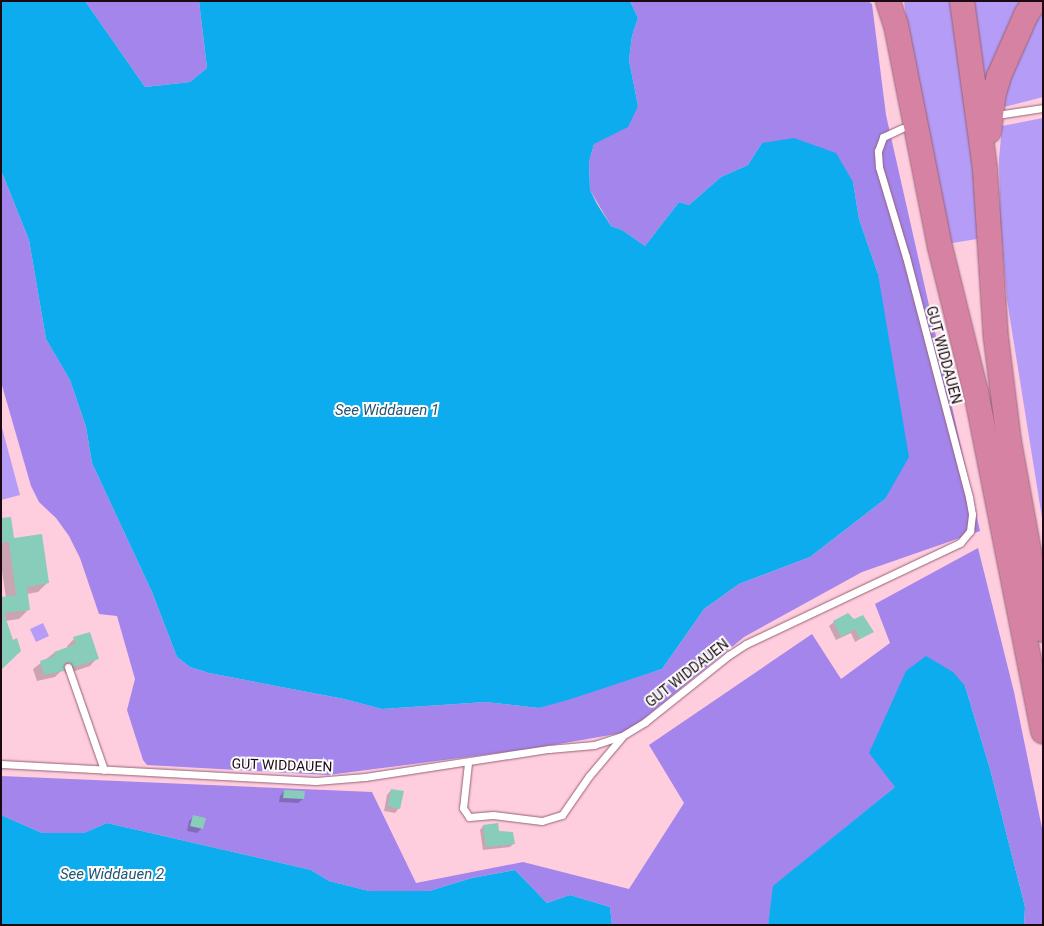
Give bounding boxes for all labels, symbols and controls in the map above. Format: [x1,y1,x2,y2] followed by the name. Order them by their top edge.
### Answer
[923,304,965,406] street label: GUT WIDDAUEN
[335,402,439,420] water label: See Widdauen 1
[642,635,732,711] street label: GUT WIDDAUEN
[231,755,333,775] street label: GUT WIDDAUEN
[60,866,164,884] water label: See Widdauen 2

